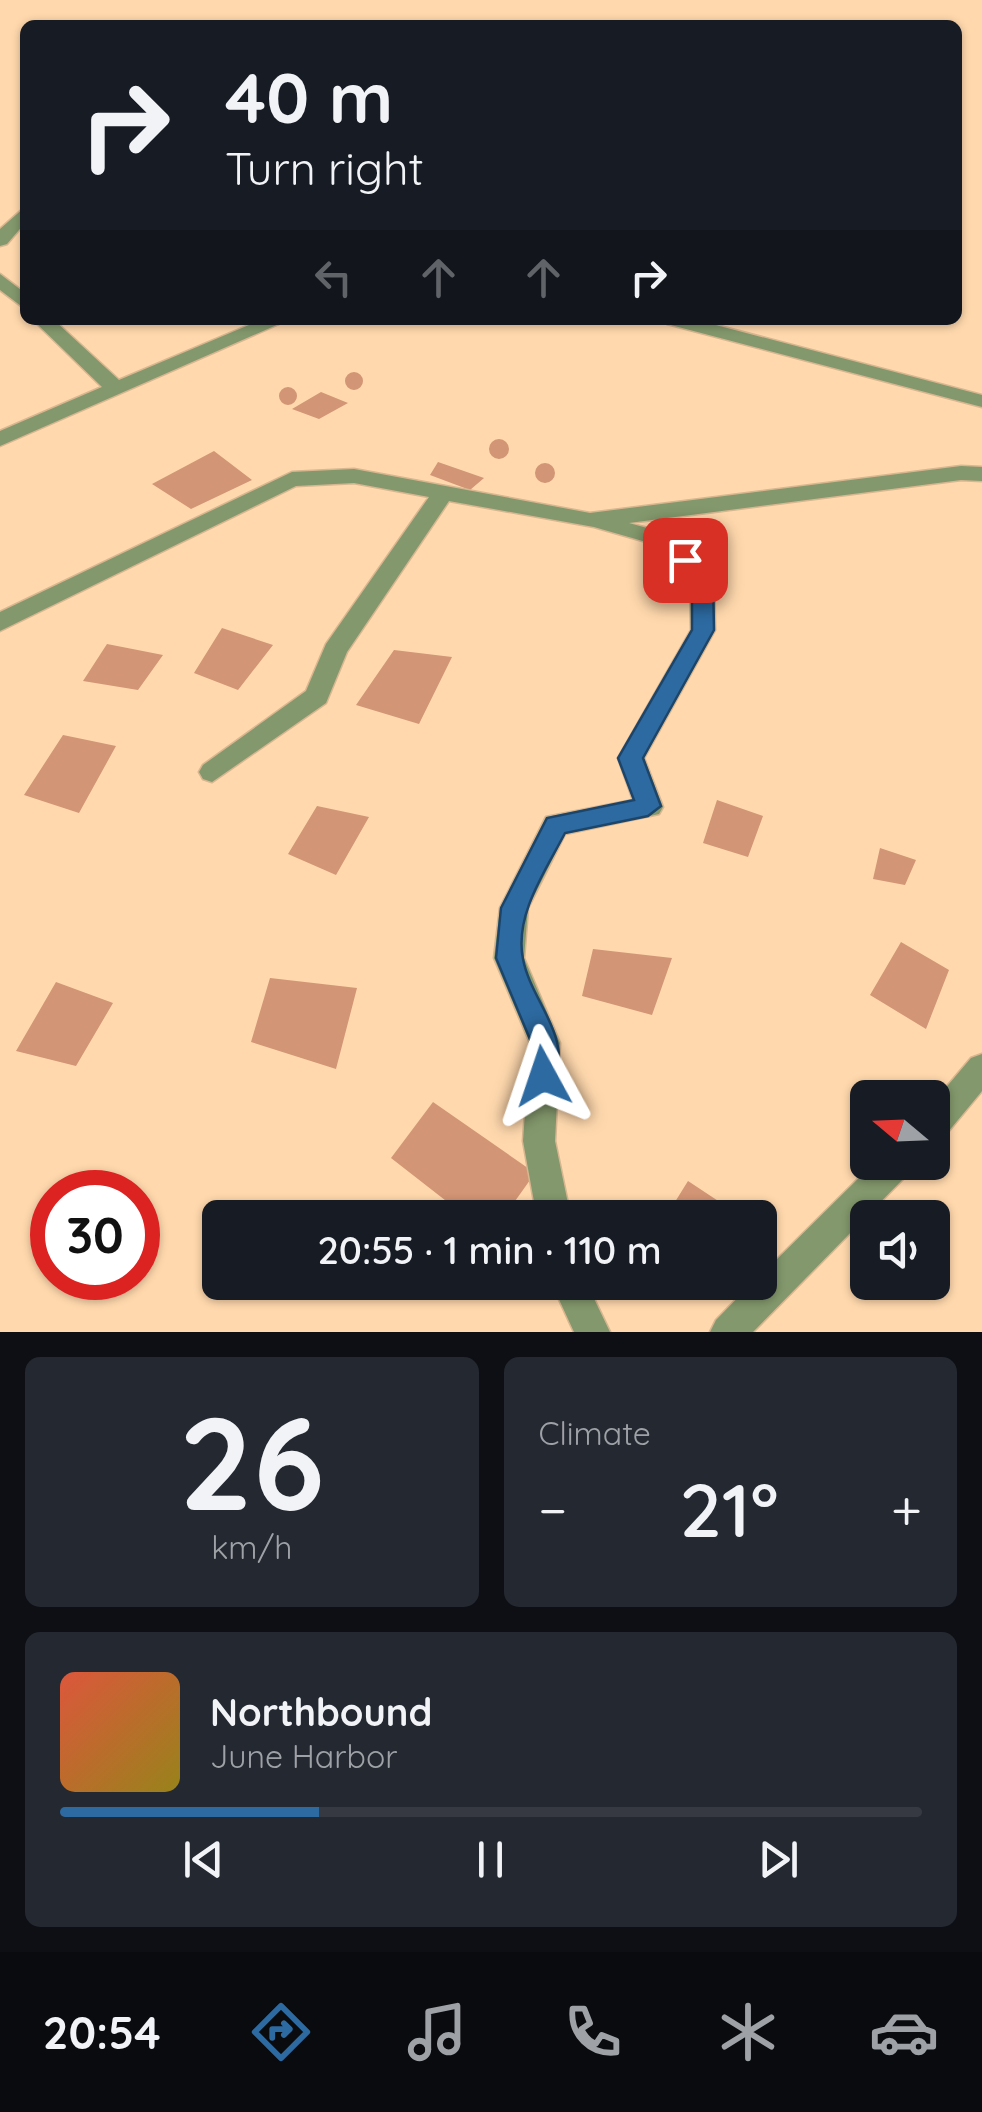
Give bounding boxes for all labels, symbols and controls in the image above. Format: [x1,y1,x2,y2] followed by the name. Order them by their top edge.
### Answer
[225,53,393,141] text: 40 m
[60,60,190,190] icon: right
[225,140,424,196] text: Turn right
[306,250,361,305] icon: left
[411,250,466,305] icon: ahead
[516,250,571,305] icon: ahead
[621,250,676,305] icon: right
[643,518,728,603] pin
[658,533,713,588] icon: arrive
[491,1024,595,1128] position arrow
[850,1080,950,1180] north arrow
[850,1080,950,1300] map controls
[30,1170,160,1300] speed limit sign: 30
[850,1200,950,1300] button: sound
[317,1226,662,1274] text: 20:55 · 1 min · 110 m
[179,1380,325,1543] text: 26
[539,1413,651,1453] text: Climate
[680,1462,779,1556] text: 21°
[539,1475,567,1544] text: −
[891,1475,922,1544] text: +
[211,1527,292,1567] text: km/h
[210,1688,432,1736] text: Northbound
[210,1736,398,1776] text: June Harbor
[176,1832,231,1887] icon: previous
[463,1832,518,1887] icon: pause
[751,1832,806,1887] icon: next
[246,1997,316,2067] icon: directions
[402,1997,472,2067] icon: music
[558,1997,628,2067] icon: phone
[713,1997,783,2067] icon: climate
[869,1997,939,2067] icon: car
[43,2004,161,2060] text: 20:54

